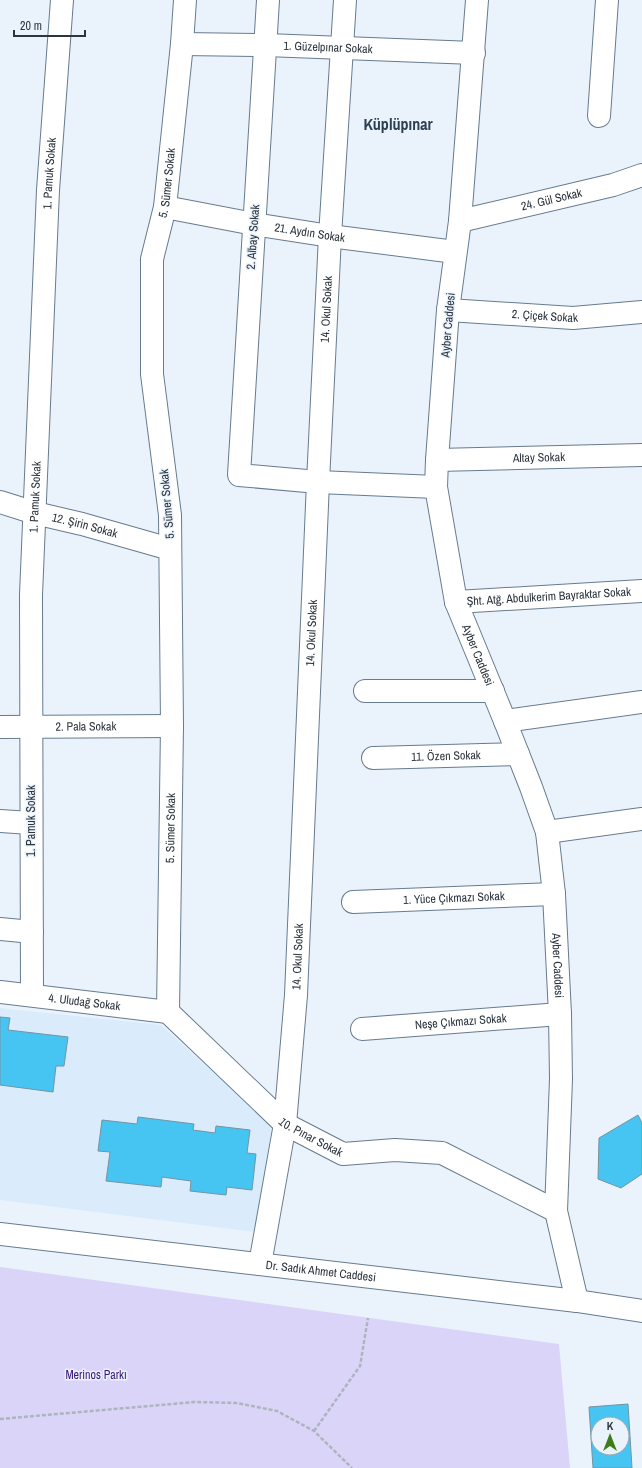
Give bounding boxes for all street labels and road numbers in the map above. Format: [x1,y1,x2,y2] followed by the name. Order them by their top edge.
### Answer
[283,38,373,57] street label: 1. Güzelpınar Sokak
[39,137,60,210] street label: 1. Pamuk Sokak
[155,147,179,219] street label: 5. Sümer Sokak
[520,185,584,214] street label: 24. Gül Sokak
[243,204,263,270] street label: 2. Albay Sokak
[273,219,346,246] street label: 21. Aydın Sokak
[317,276,336,343] street label: 14. Okul Sokak
[437,292,459,359] street label: Ayber Caddesi
[511,306,579,326] street label: 2. Çiçek Sokak
[512,449,565,466] street label: Altay Sokak
[26,461,45,533] street label: 1. Pamuk Sokak
[156,468,178,540] street label: 5. Sümer Sokak
[50,509,120,542] street label: 12. Şirin Sokak
[466,584,631,609] street label: Şht. Atğ. Abdulkerim Bayraktar Sokak
[302,599,321,667] street label: 14. Okul Sokak
[458,621,498,688] street label: Ayber Caddesi
[56,718,117,735] street label: 2. Pala Sokak
[411,747,481,765] street label: 11. Özen Sokak
[23,785,39,857] street label: 1. Pamuk Sokak
[162,793,179,863] street label: 5. Sümer Sokak
[403,888,505,908] street label: 1. Yüce Çıkmazı Sokak
[288,923,307,990] street label: 14. Okul Sokak
[548,932,567,998] street label: Ayber Caddesi
[48,990,121,1014] street label: 4. Uludağ Sokak
[414,1010,507,1033] street label: Neşe Çıkmazı Sokak
[275,1114,346,1161] street label: 10. Pınar Sokak
[265,1257,377,1286] street label: Dr. Sadık Ahmet Caddesi

